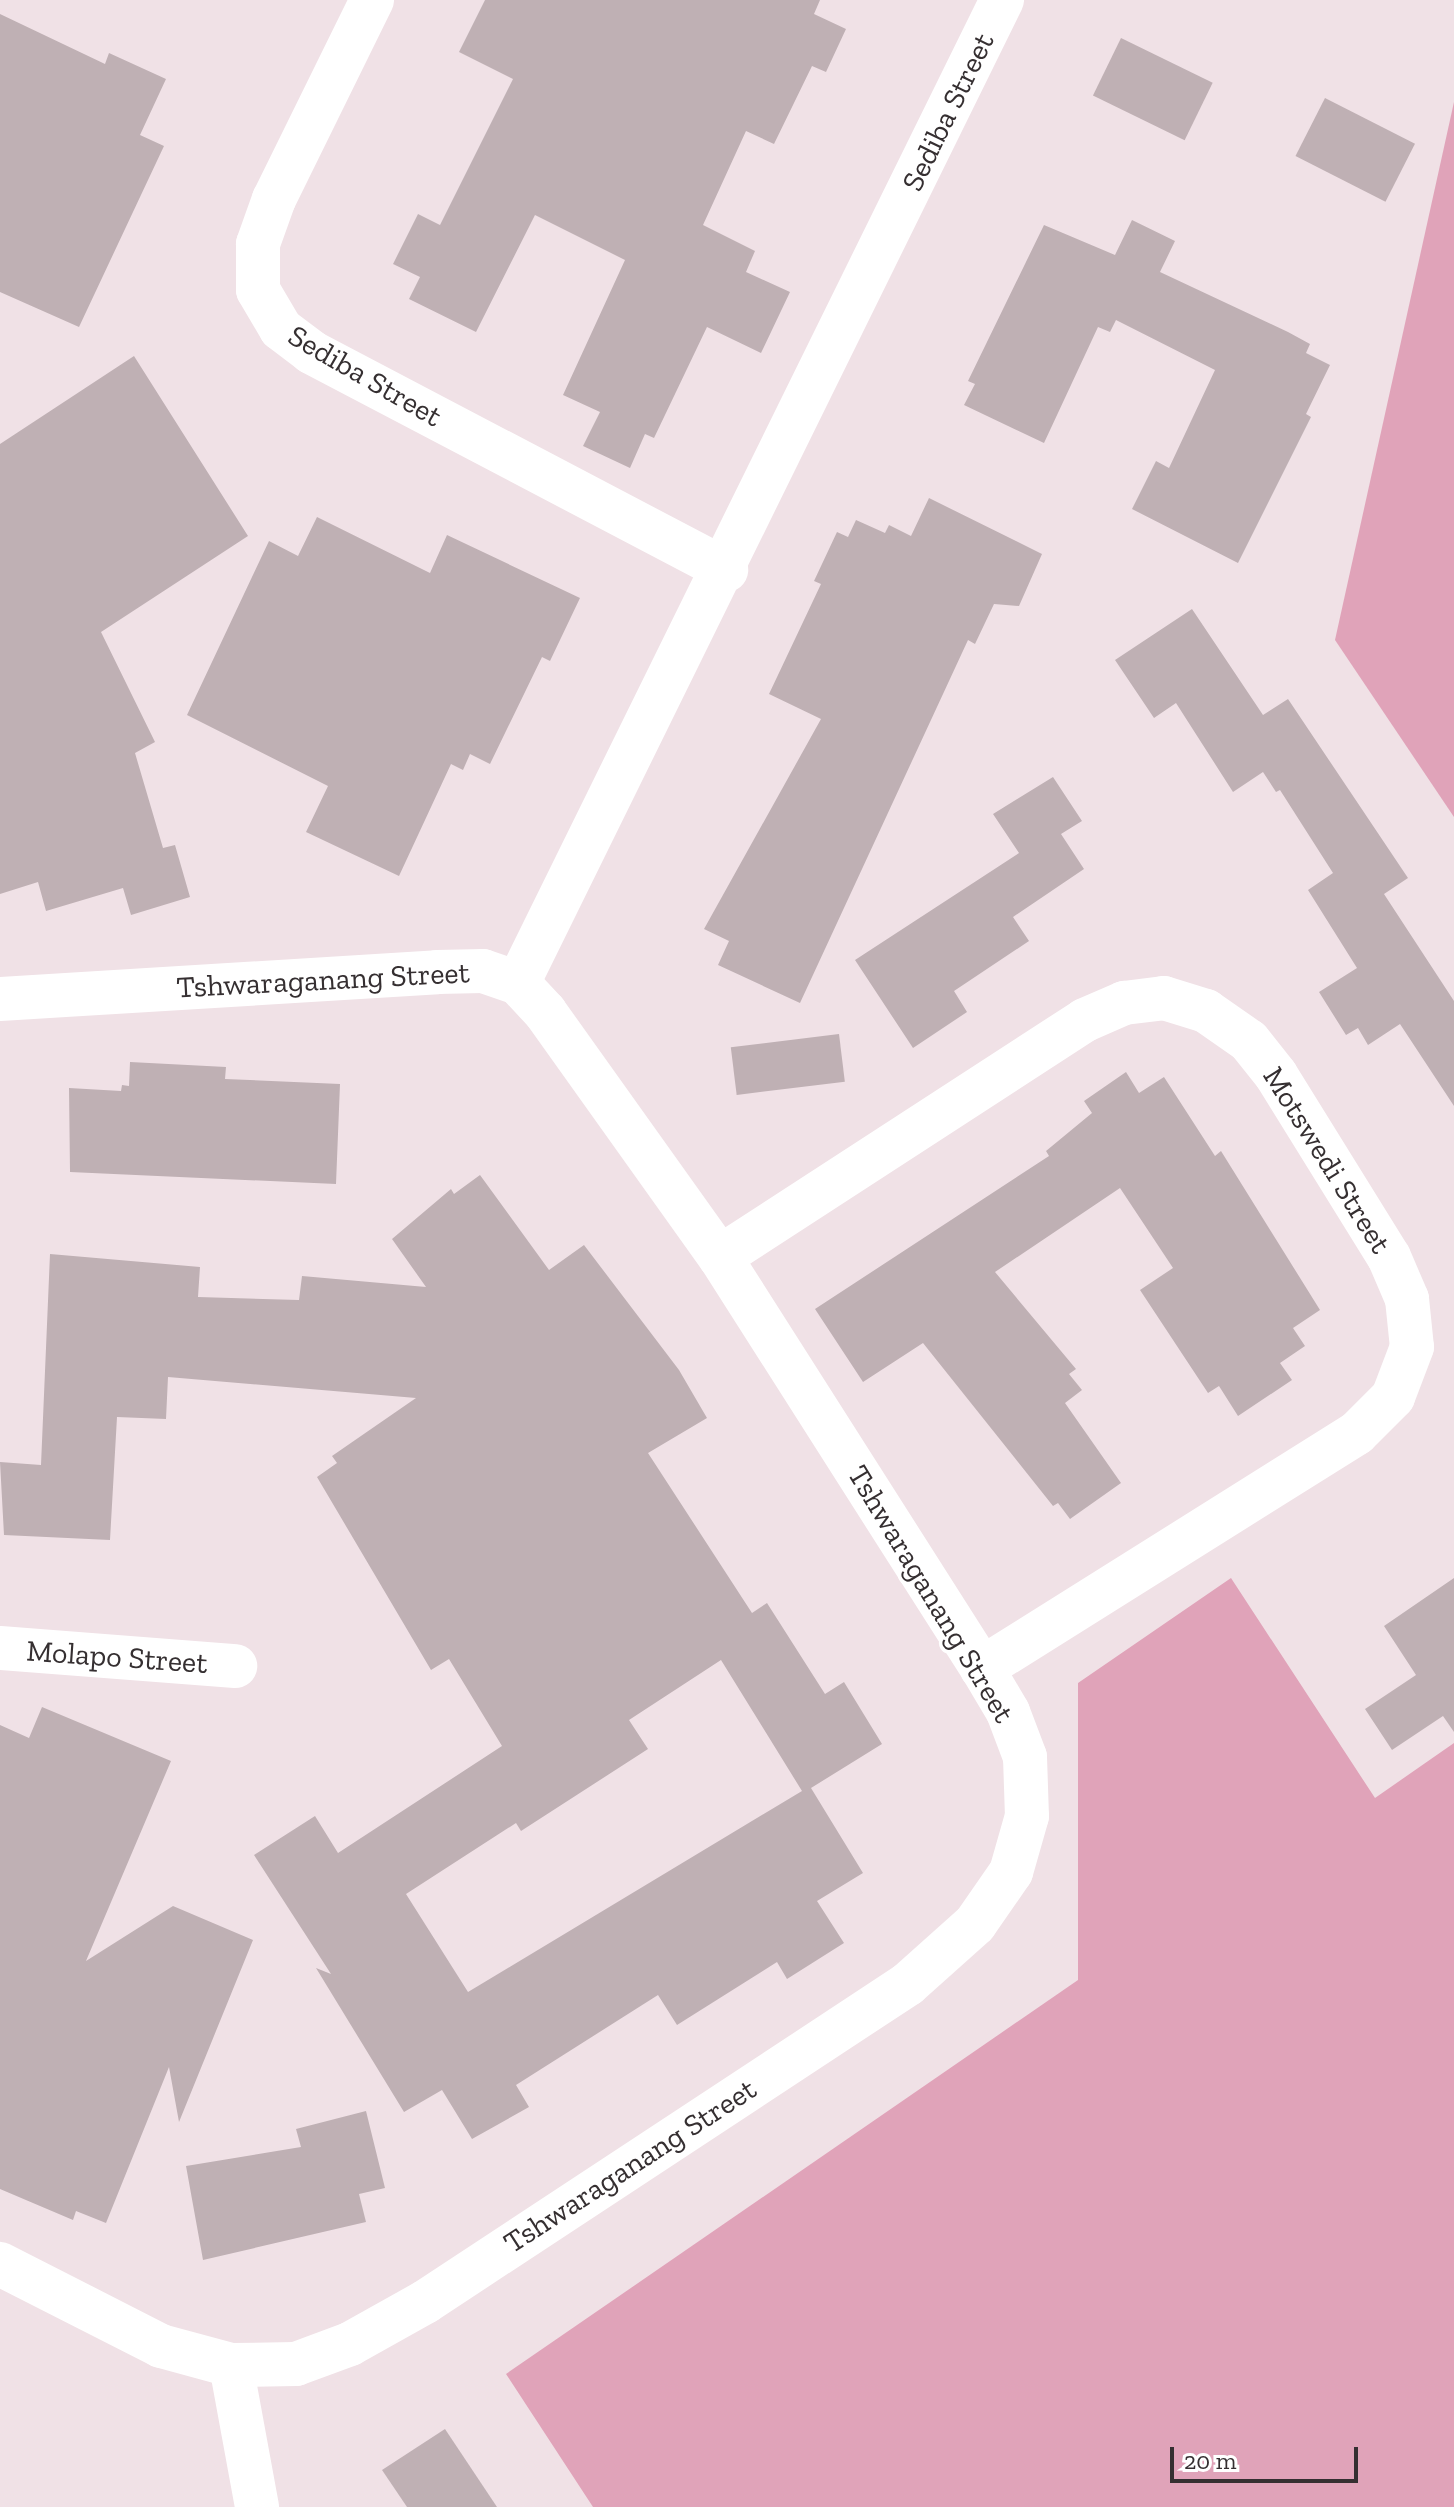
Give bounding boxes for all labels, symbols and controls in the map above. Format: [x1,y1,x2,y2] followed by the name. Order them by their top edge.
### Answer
[894,27,1002,197] street label: Sediba Street
[282,318,448,434] street label: Sediba Street
[176,954,470,1006] street label: Tshwaraganang Street
[1255,1060,1399,1260] street label: Motswedi Street
[840,1459,1022,1729] street label: Tshwaraganang Street
[25,1633,209,1681] street label: Molapo Street
[497,2071,763,2261] street label: Tshwaraganang Street
[1174,2431,1362,2481] scale bar
[1184,2446,1236,2475] text: 20 m

